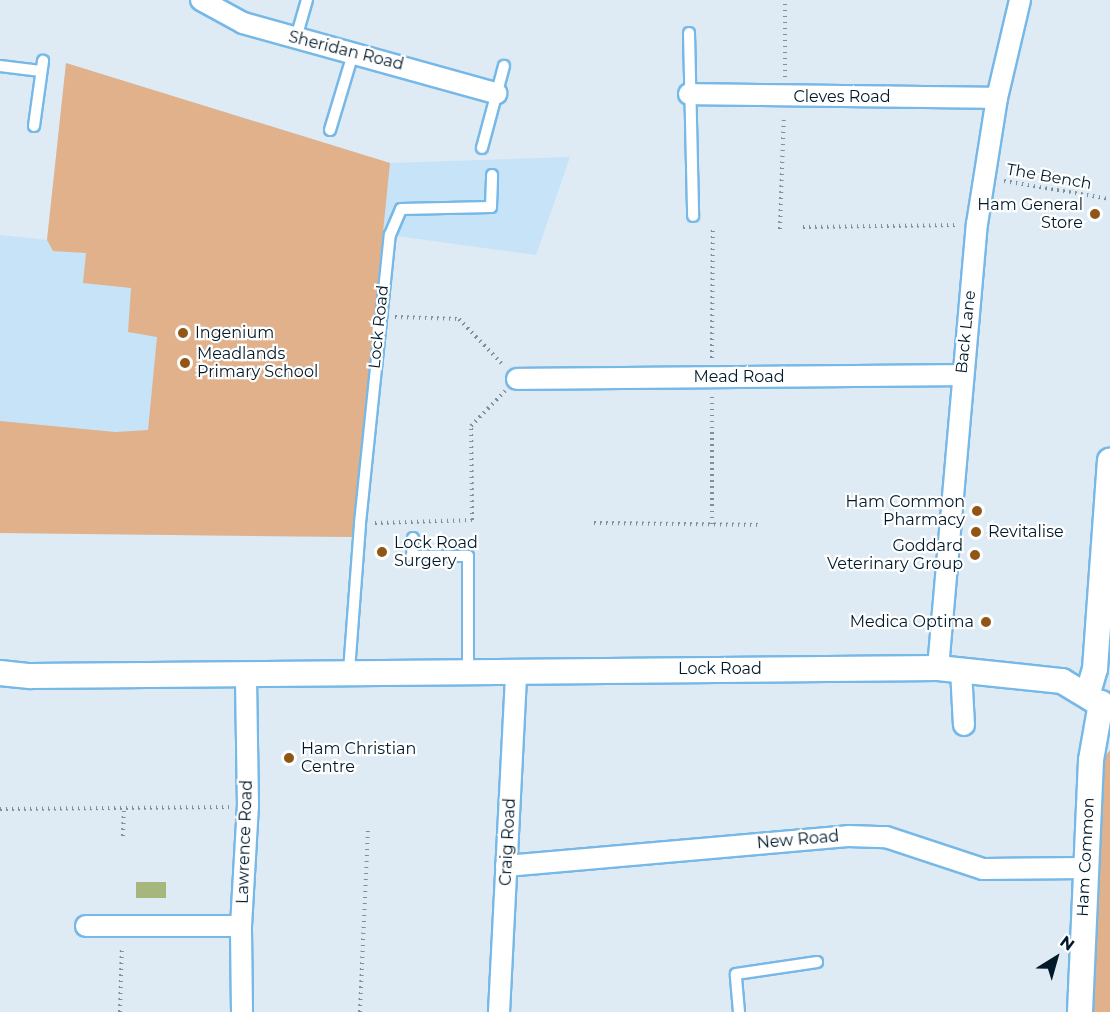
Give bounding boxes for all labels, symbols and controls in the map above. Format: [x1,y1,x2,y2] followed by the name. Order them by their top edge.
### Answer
[286,27,406,75] street label: Sheridan Road
[793,87,891,107] street label: Cleves Road
[1005,160,1093,194] street label: The Bench
[977,195,1083,233] place label: Ham General Store
[1088,207,1102,221] marker: Ham General Store
[365,284,393,370] street label: Lock Road
[952,289,980,375] street label: Back Lane
[195,323,274,343] place label: Ingenium
[176,326,190,340] marker: Ingenium
[197,344,318,382] place label: Meadlands Primary School
[178,356,192,370] marker: Meadlands Primary School
[693,367,785,387] street label: Mead Road
[846,492,965,530] place label: Ham Common Pharmacy
[970,504,984,518] marker: Ham Common Pharmacy
[988,522,1064,542] place label: Revitalise
[969,525,983,539] marker: Revitalise
[394,533,478,571] place label: Lock Road Surgery
[827,536,963,574] place label: Goddard Veterinary Group
[375,545,389,559] marker: Lock Road Surgery
[968,548,982,562] marker: Goddard Veterinary Group
[850,612,974,632] place label: Medica Optima
[979,615,993,629] marker: Medica Optima
[678,659,762,679] street label: Lock Road
[301,739,416,777] place label: Ham Christian Centre
[282,751,296,765] marker: Ham Christian Centre
[233,780,257,904] street label: Lawrence Road
[1073,797,1099,917] street label: Ham Common
[496,798,520,886] street label: Craig Road
[756,827,840,853] street label: New Road
[1026,928,1086,988] north arrow
[1056,932,1078,955] text: N

